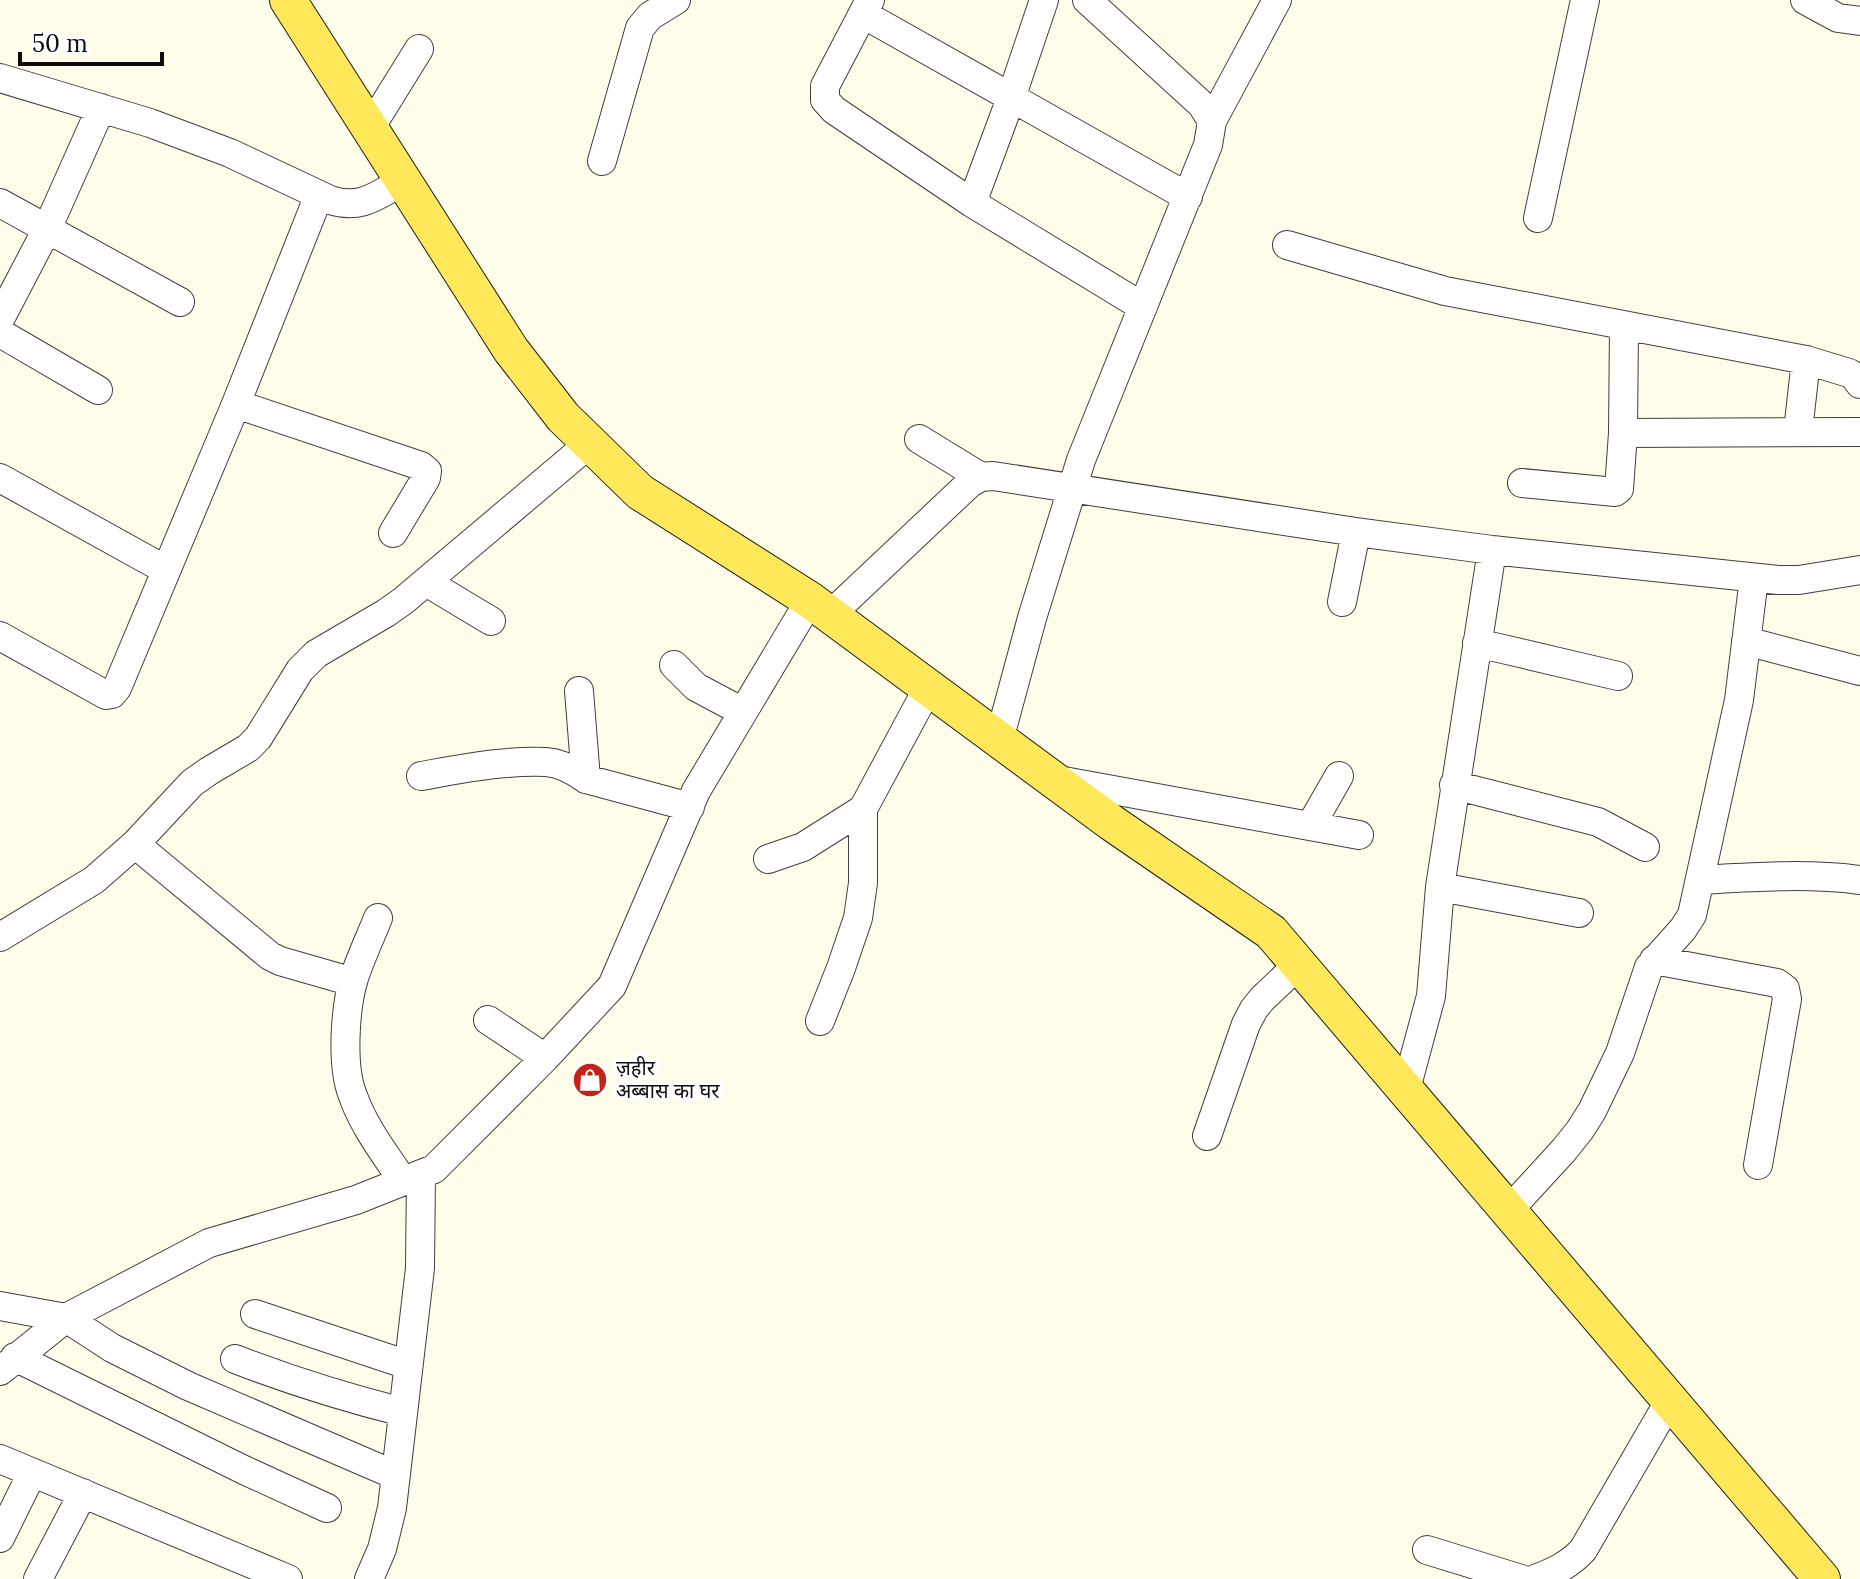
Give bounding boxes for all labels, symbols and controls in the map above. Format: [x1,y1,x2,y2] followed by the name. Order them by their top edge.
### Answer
[20,16,162,66] scale bar
[32,28,88,59] text: 50 m
[616,1055,720,1103] place label: ज़हीर अब्बास का घर
[571,1061,609,1099] shop icon: ज़हीर अब्बास का घर

